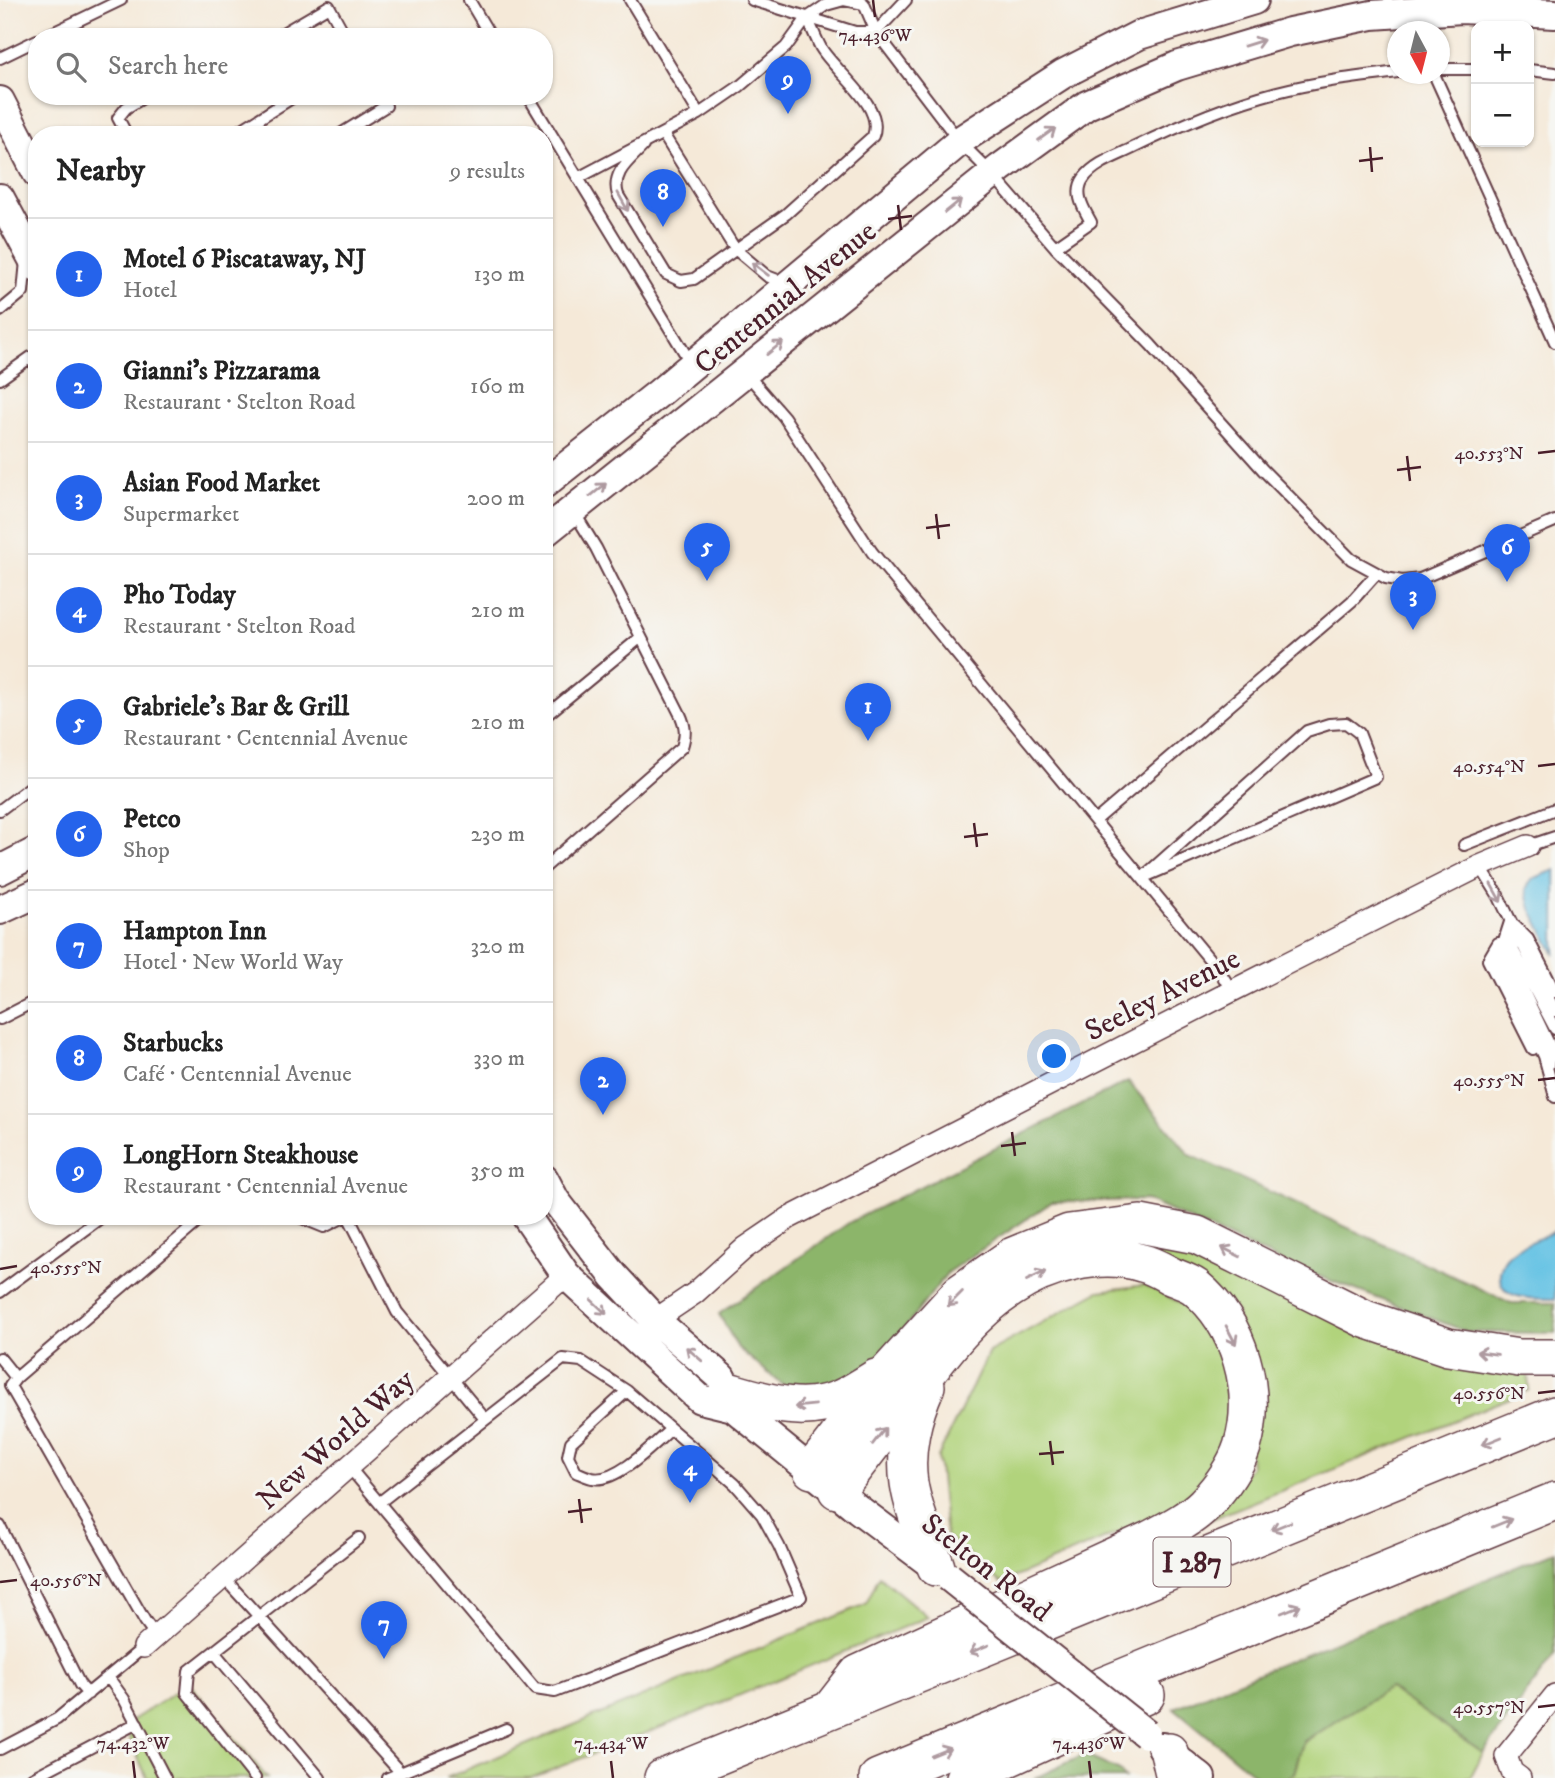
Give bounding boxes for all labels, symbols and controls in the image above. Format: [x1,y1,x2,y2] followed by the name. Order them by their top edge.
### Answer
[1387,21,1450,84] north arrow
[1471,21,1534,147] map controls
[1471,21,1534,84] button: +
[838,25,912,47] text: 74.436°W
[28,28,553,105] search box
[1242,35,1264,48] one-way arrow
[52,48,90,86] icon: search
[108,50,228,83] text: Search here
[765,56,811,114] pin: 9
[1471,84,1534,147] button: −
[1037,127,1056,141] one-way arrow
[56,153,145,190] text: Nearby
[450,157,525,186] text: 9 results
[640,169,686,227] pin: 8
[617,191,630,212] one-way arrow
[943,198,961,214] one-way arrow
[687,213,885,383] street label: Centennial Avenue
[123,243,366,276] text: Motel 6 Piscataway, NJ
[75,260,83,289] text: 1
[473,260,525,289] text: 130 m
[752,262,770,277] one-way arrow
[123,276,177,305] text: Hotel
[766,340,784,356] one-way arrow
[123,355,320,388] text: Gianni's Pizzarama
[73,372,85,401] text: 2
[470,372,525,401] text: 160 m
[123,388,356,417] text: Restaurant · Stelton Road
[1454,443,1524,465] text: 40.553°N
[123,467,320,500] text: Asian Food Market
[588,483,606,498] one-way arrow
[75,484,83,513] text: 3
[467,484,525,513] text: 200 m
[123,500,239,529] text: Supermarket
[684,523,730,581] pin: 5
[1484,524,1530,582] pin: 6
[1390,572,1436,630] pin: 3
[123,579,236,612] text: Pho Today
[72,596,86,625] text: 4
[471,596,525,625] text: 210 m
[123,612,356,641] text: Restaurant · Stelton Road
[845,683,891,741] pin: 1
[123,691,349,724] text: Gabriele's Bar & Grill
[73,708,85,737] text: 5
[471,708,525,737] text: 210 m
[123,724,408,753] text: Restaurant · Centennial Avenue
[1453,756,1525,778] text: 40.554°N
[123,803,181,836] text: Petco
[73,820,85,849] text: 6
[471,820,525,849] text: 230 m
[123,836,170,865] text: Shop
[1490,883,1504,903] one-way arrow
[123,915,266,948] text: Hampton Inn
[73,932,85,961] text: 7
[471,932,525,961] text: 320 m
[1079,940,1246,1050] street label: Seeley Avenue
[123,948,343,977] text: Hotel · New World Way
[123,1027,223,1060] text: Starbucks
[1037,1039,1071,1073] your location
[73,1044,85,1073] text: 8
[473,1044,525,1073] text: 330 m
[580,1057,626,1115] pin: 2
[123,1060,352,1089] text: Café · Centennial Avenue
[1453,1070,1525,1092] text: 40.555°N
[123,1139,358,1172] text: LongHorn Steakhouse
[73,1156,85,1185] text: 9
[470,1156,525,1185] text: 350 m
[123,1172,408,1201] text: Restaurant · Centennial Avenue
[1221,1245,1242,1259] one-way arrow
[30,1257,102,1279] text: 40.555°N
[1025,1269,1046,1282] one-way arrow
[947,1290,964,1307] one-way arrow
[590,1299,608,1315] one-way arrow
[1225,1324,1238,1345] one-way arrow
[686,1346,704,1362] one-way arrow
[1476,1346,1499,1359] one-way arrow
[250,1361,423,1519] street label: New World Way
[1453,1383,1525,1405] text: 40.556°N
[794,1400,817,1413] one-way arrow
[871,1427,886,1446] one-way arrow
[1481,1435,1503,1448] one-way arrow
[667,1445,713,1503] pin: 4
[914,1506,1059,1631] street label: Stelton Road
[1490,1516,1512,1529] one-way arrow
[1270,1520,1292,1533] one-way arrow
[1154,1538,1230,1586] road number: I 287
[30,1570,102,1592] text: 40.556°N
[361,1601,407,1659] pin: 7
[1280,1602,1301,1615] one-way arrow
[969,1643,991,1656] one-way arrow
[1453,1697,1525,1719] text: 40.557°N
[97,1733,170,1755] text: 74.432°W
[574,1733,649,1755] text: 74.434°W
[1052,1733,1126,1755] text: 74.436°W
[930,1745,951,1758] one-way arrow

